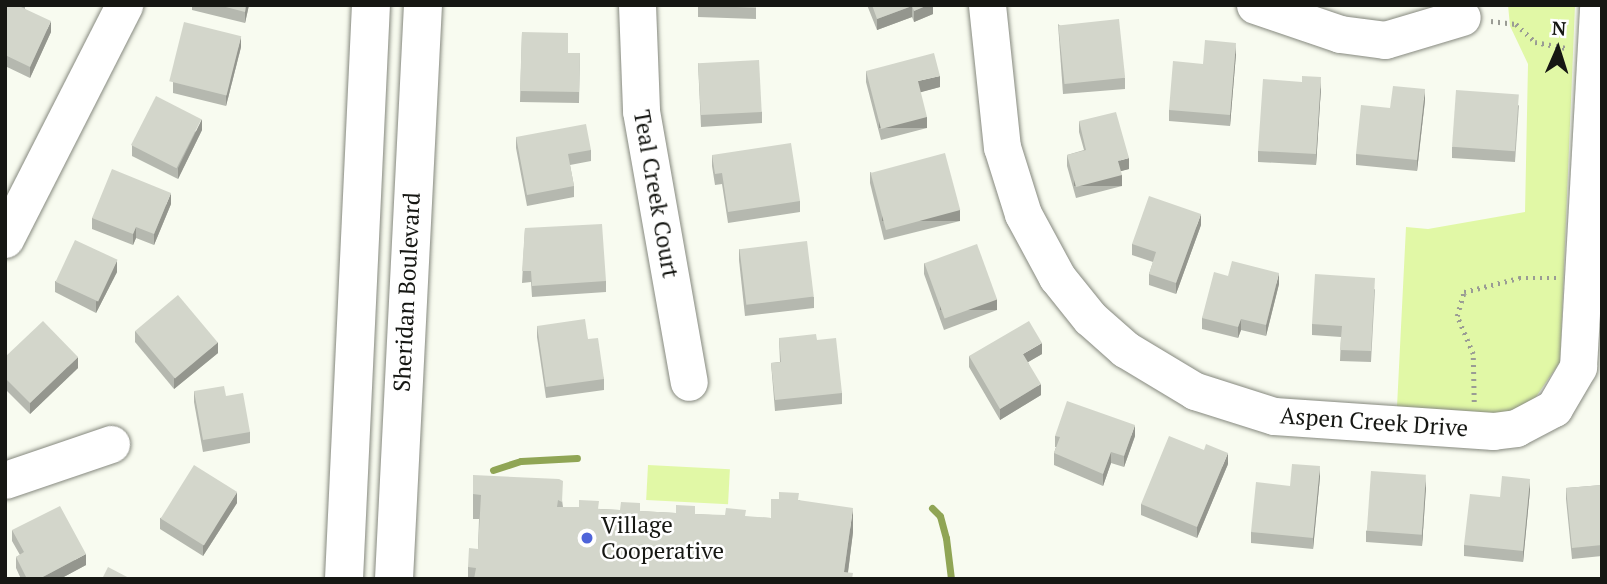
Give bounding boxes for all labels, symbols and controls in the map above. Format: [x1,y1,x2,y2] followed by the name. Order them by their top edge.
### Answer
[1523,14,1593,84] north arrow
[1551,15,1567,40] text: N
[628,108,684,280] street label: Teal Creek Court
[388,192,426,392] street label: Sheridan Boulevard
[1279,402,1469,442] street label: Aspen Creek Drive
[601,511,724,565] place label: Village Cooperative
[579,530,595,546] marker: Village Cooperative

